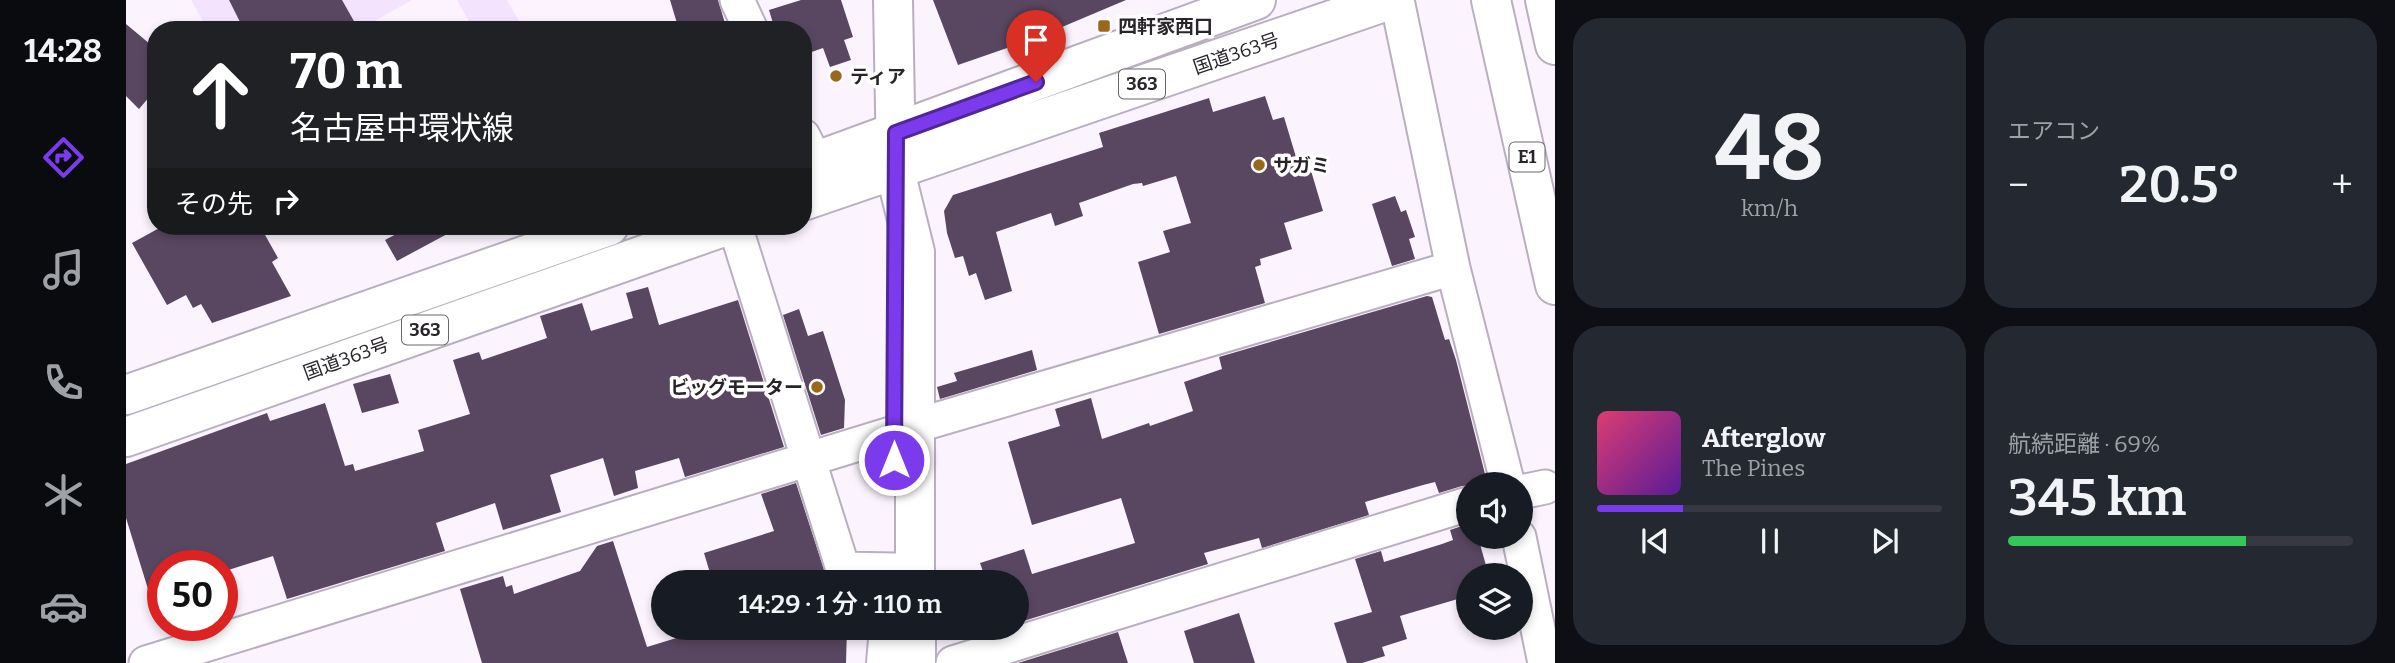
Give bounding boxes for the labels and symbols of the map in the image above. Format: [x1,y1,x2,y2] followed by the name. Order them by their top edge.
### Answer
[1006,10,1066,82] pin
[1118,15,1213,38] place label: 四軒家西口
[1096,18,1112,34] marker: 四軒家西口
[1190,28,1282,79] street label: 国道363号
[850,65,906,88] place label: ティア
[828,68,844,84] marker: ティア
[1119,70,1165,98] road number: 363
[1510,142,1544,172] road number: E1
[1273,154,1330,177] place label: サガミ
[1251,157,1267,173] marker: サガミ
[402,316,448,344] road number: 363
[300,332,392,385] street label: 国道363号
[670,376,803,399] place label: ビッグモーター
[809,379,825,395] marker: ビッグモーター
[857,423,931,497] position arrow
[147,550,238,641] speed limit sign: 50

